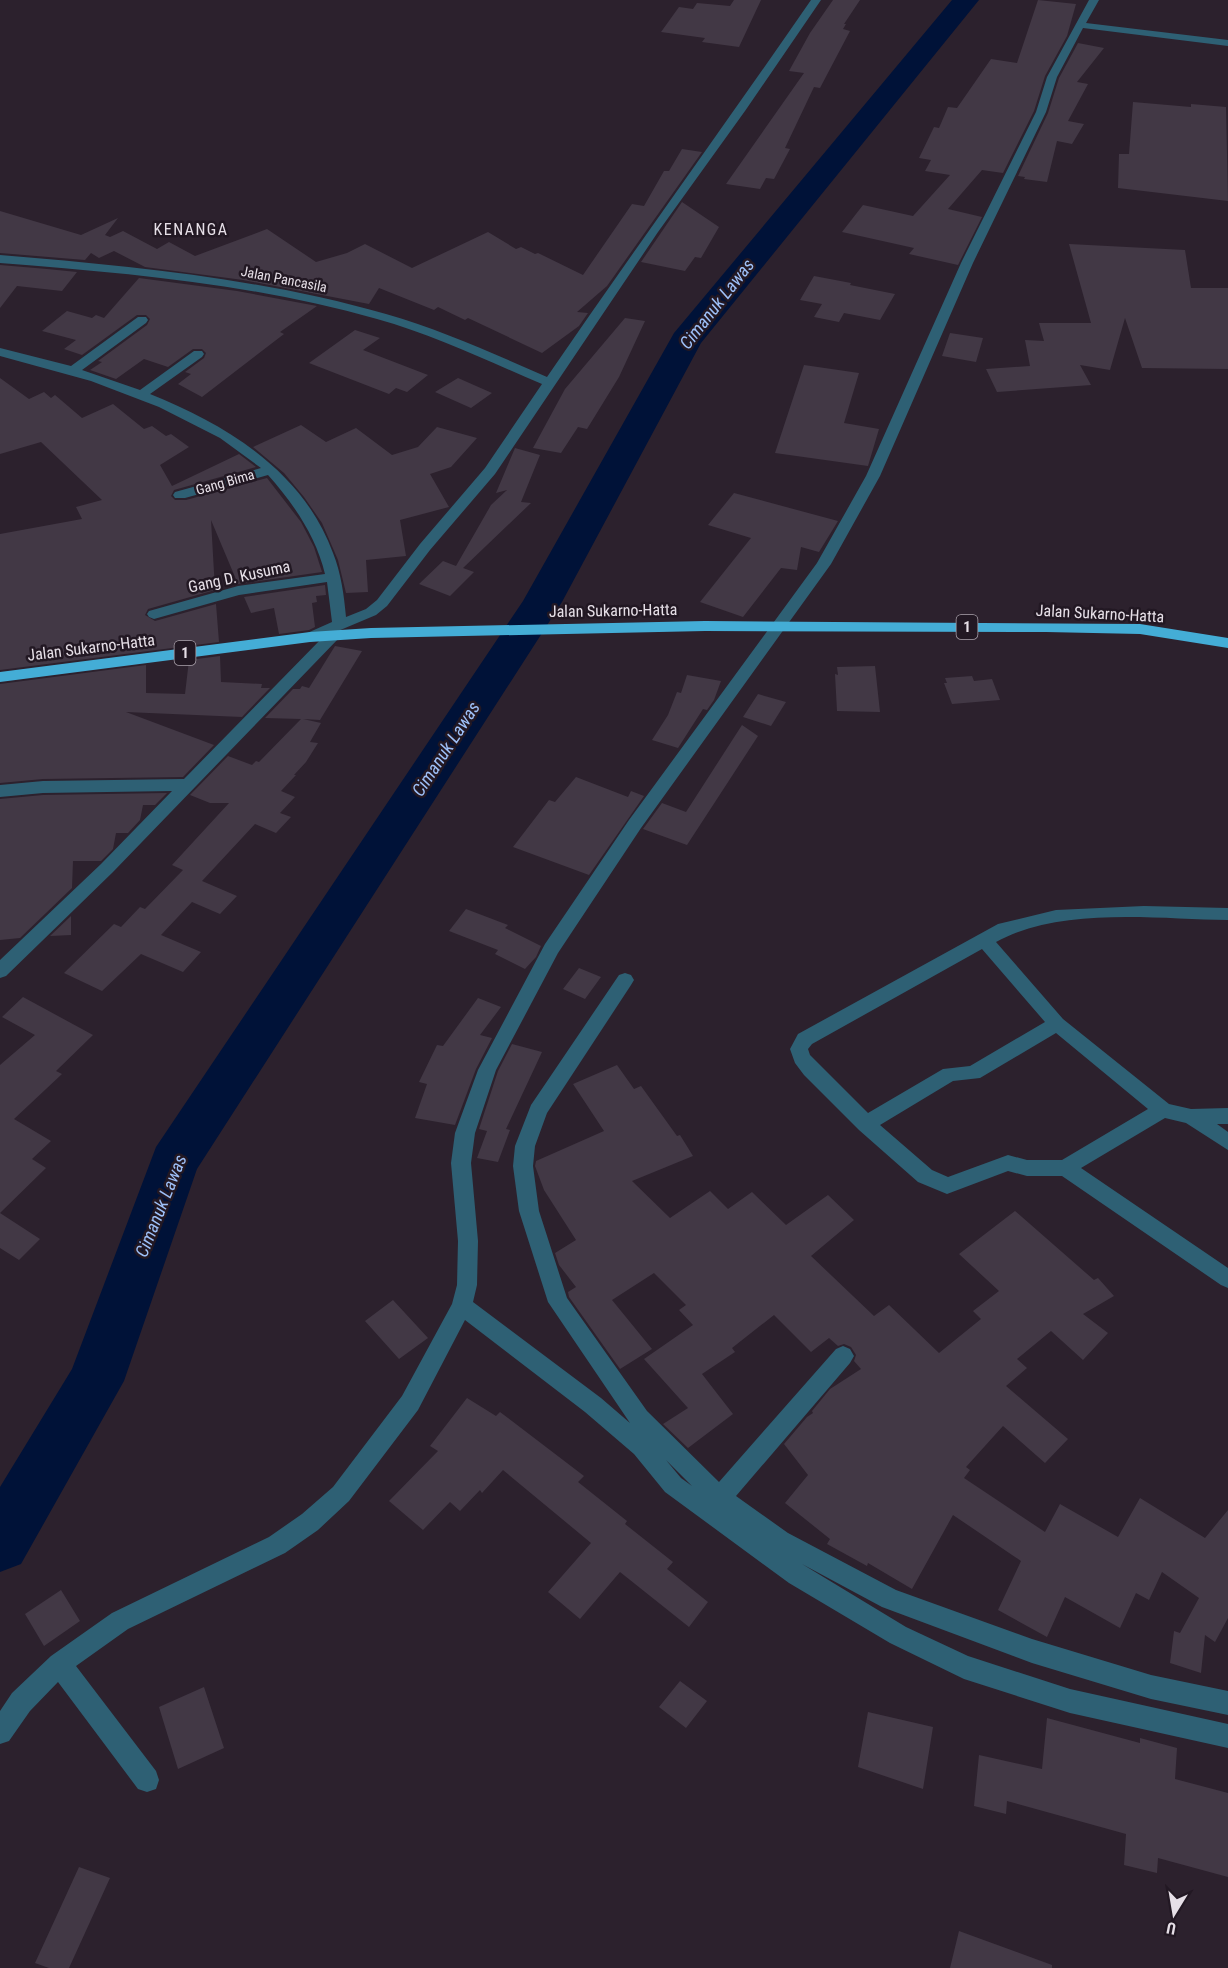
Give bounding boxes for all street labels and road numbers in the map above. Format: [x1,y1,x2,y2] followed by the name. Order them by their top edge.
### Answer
[240,263,328,295] street label: Jalan Pancasila
[194,466,256,498] street label: Gang Bima
[186,556,292,597] street label: Gang D. Kusuma
[549,600,677,621] street label: Jalan Sukarno-Hatta
[1035,601,1165,626] street label: Jalan Sukarno-Hatta
[956,615,978,639] road number: 1
[26,630,156,665] street label: Jalan Sukarno-Hatta
[174,641,195,665] road number: 1

